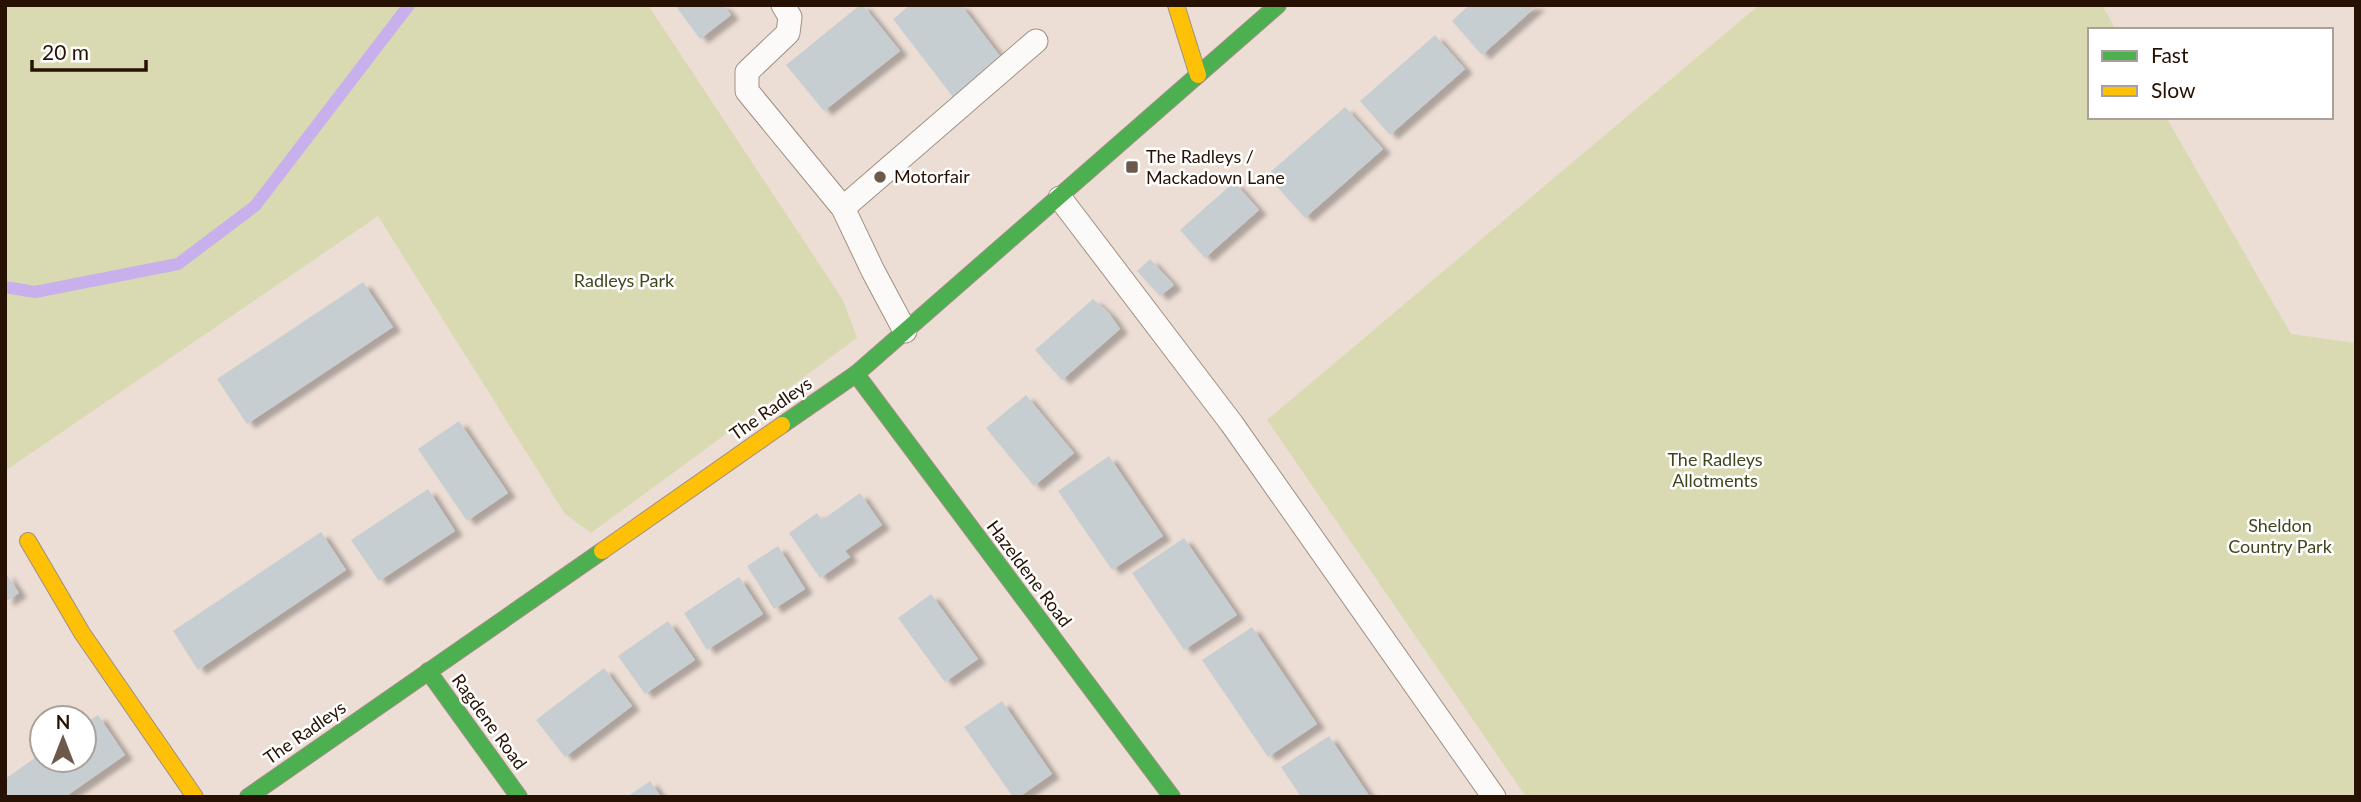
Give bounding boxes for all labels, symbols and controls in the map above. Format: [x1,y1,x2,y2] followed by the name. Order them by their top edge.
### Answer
[32,28,145,72] scale bar
[2088,28,2333,119] legend
[42,39,89,64] text: 20 m
[2151,42,2189,67] text: Fast
[2151,77,2196,102] text: Slow
[1146,145,1285,188] place label: The Radleys / Mackadown Lane
[1124,159,1140,175] marker: The Radleys / Mackadown Lane
[894,165,970,187] place label: Motorfair
[872,169,888,185] marker: Motorfair
[574,269,675,291] park label: Radleys Park
[725,372,816,445] street label: The Radleys
[1667,448,1763,491] park label: The Radleys Allotments
[2228,514,2333,557] park label: Sheldon Country Park
[983,516,1077,631] street label: Hazeldene Road
[448,669,532,774] street label: Ragdene Road
[259,696,350,769] street label: The Radleys
[28,704,98,774] north arrow
[56,710,70,733] text: N

